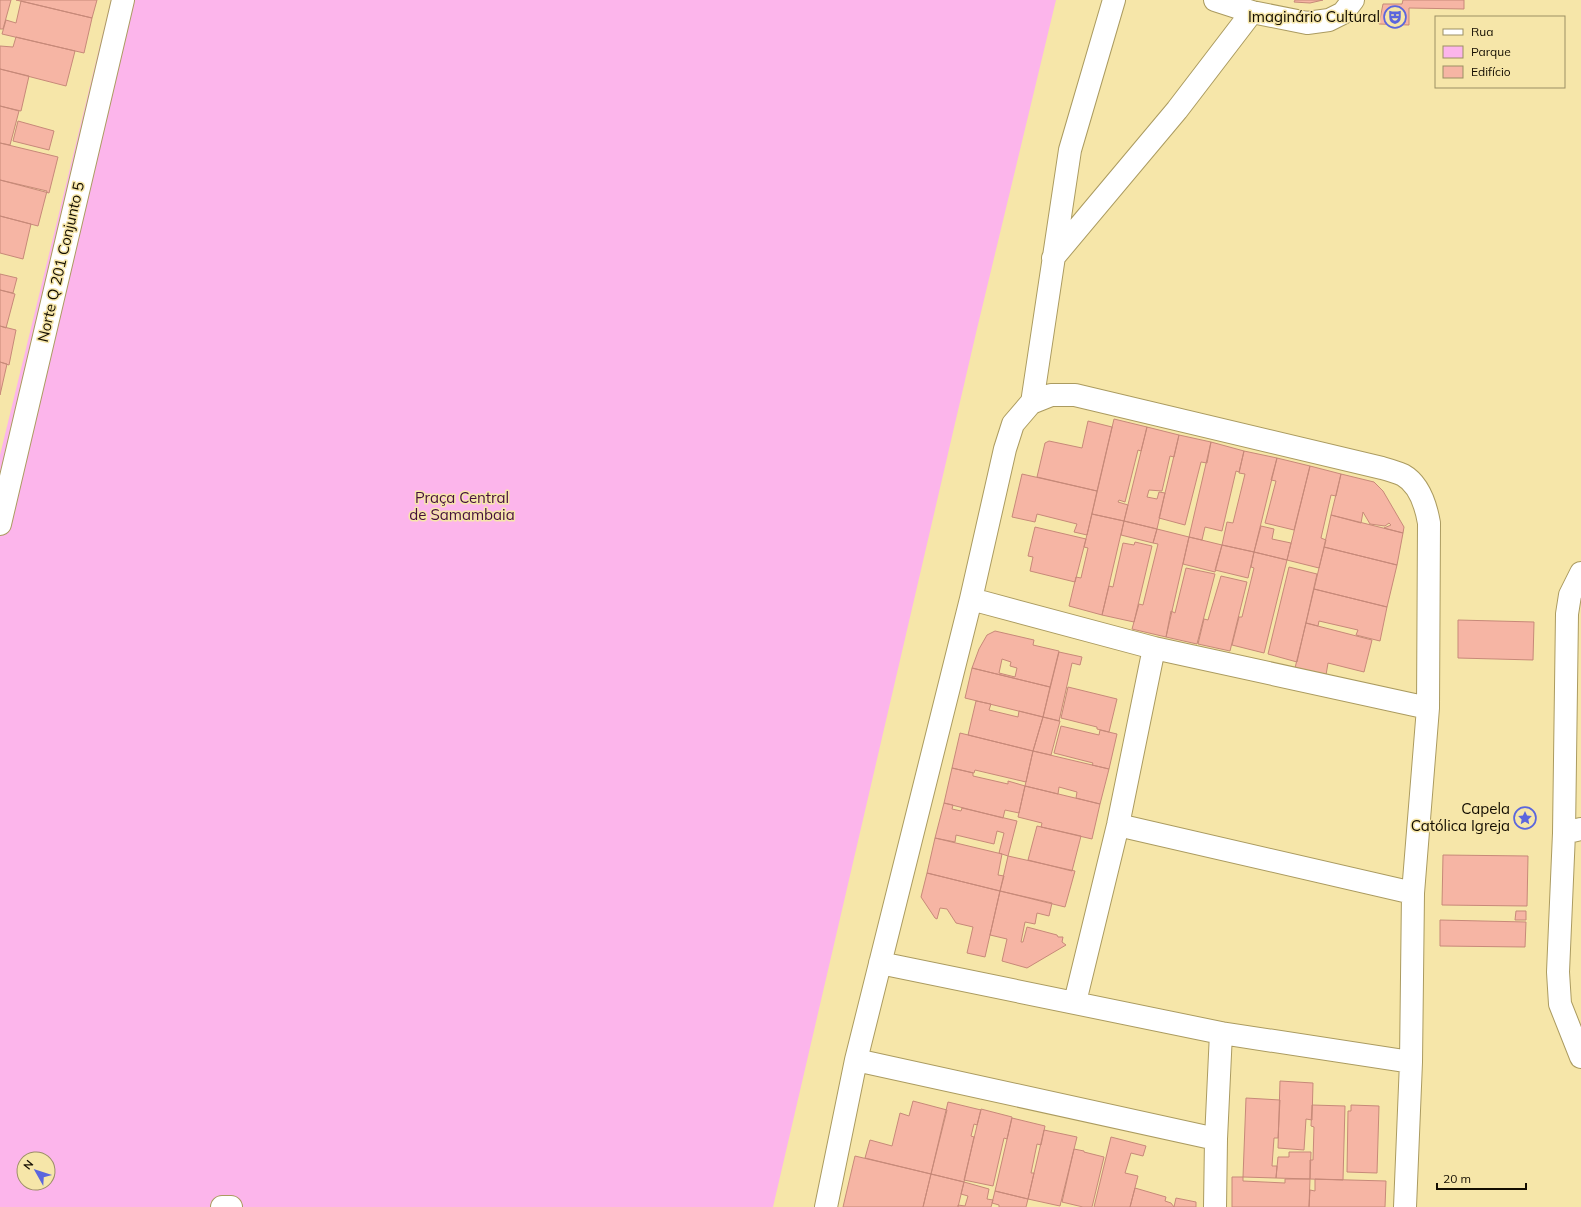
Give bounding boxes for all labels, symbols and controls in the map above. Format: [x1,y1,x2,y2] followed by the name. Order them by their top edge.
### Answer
[1382,4,1408,30] theatre icon: Imaginário Cultural
[1248,7,1380,26] place label: Imaginário Cultural
[1435,16,1565,88] legend
[1471,24,1493,39] text: Rua
[1471,44,1511,59] text: Parque
[1471,64,1511,79] text: Edifício
[33,180,88,344] street label: Norte Q 201 Conjunto 5
[409,488,515,524] park label: Praça Central de Samambaia
[1411,799,1510,835] place label: Capela Católica Igreja
[1512,805,1538,831] place icon: Capela Católica Igreja
[16,1151,56,1191] north arrow
[20,1157,36,1172] text: N
[1437,1165,1526,1191] scale bar
[1443,1171,1471,1186] text: 20 m

